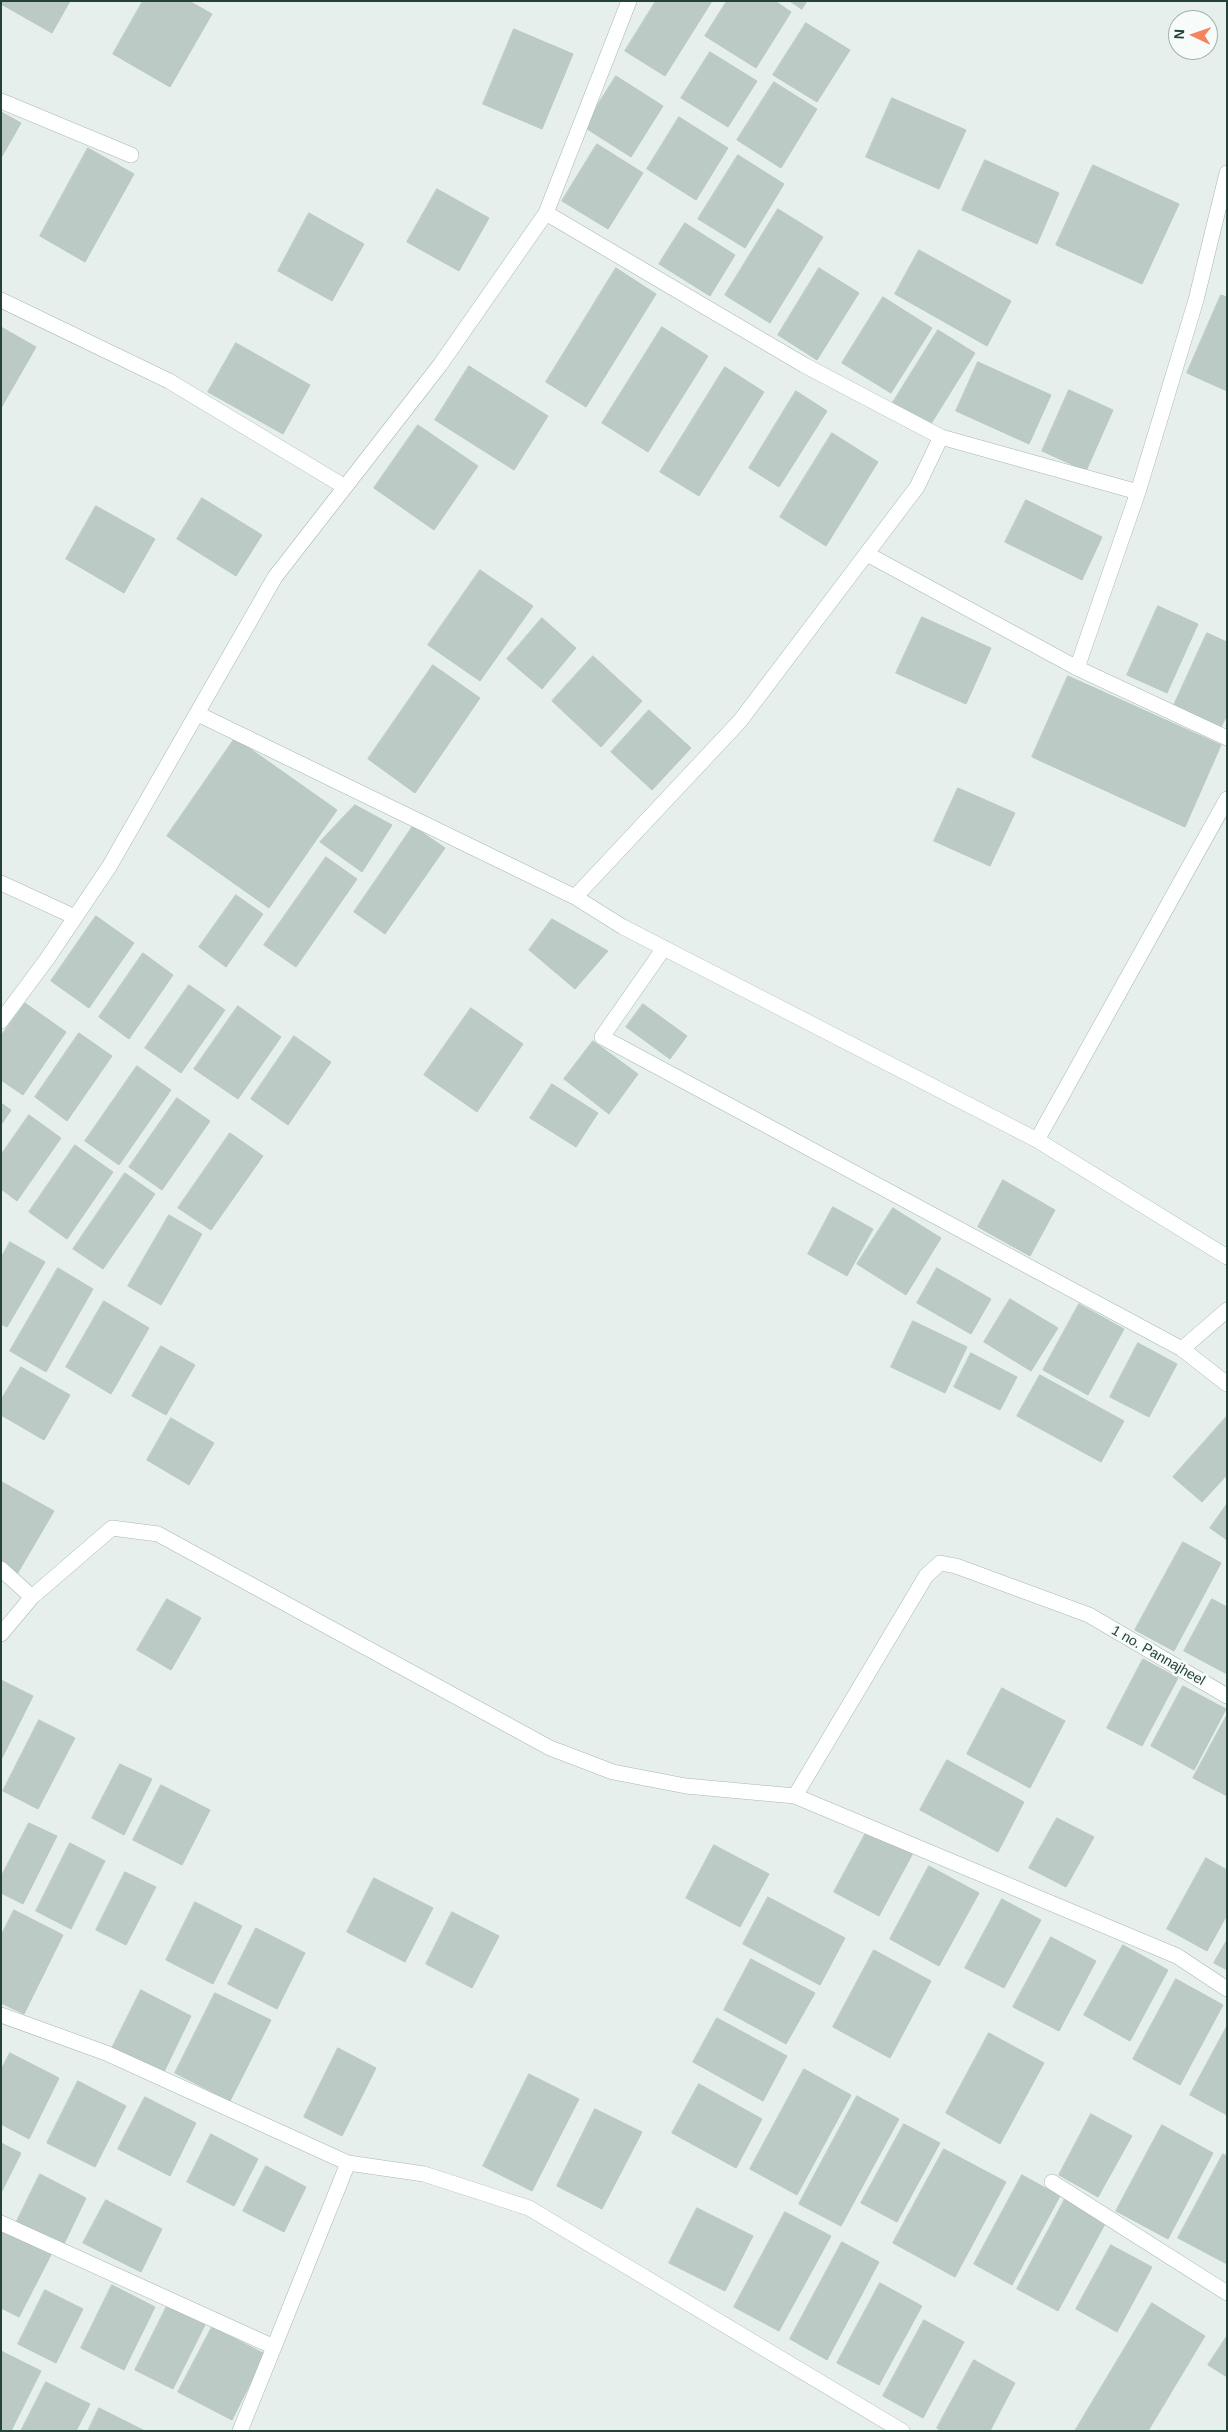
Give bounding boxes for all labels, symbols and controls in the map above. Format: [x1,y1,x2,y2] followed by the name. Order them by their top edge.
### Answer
[1168,10,1218,60] north arrow
[1171,29,1187,40] text: N
[1108,1622,1208,1690] street label: 1 no. Pannajheel

